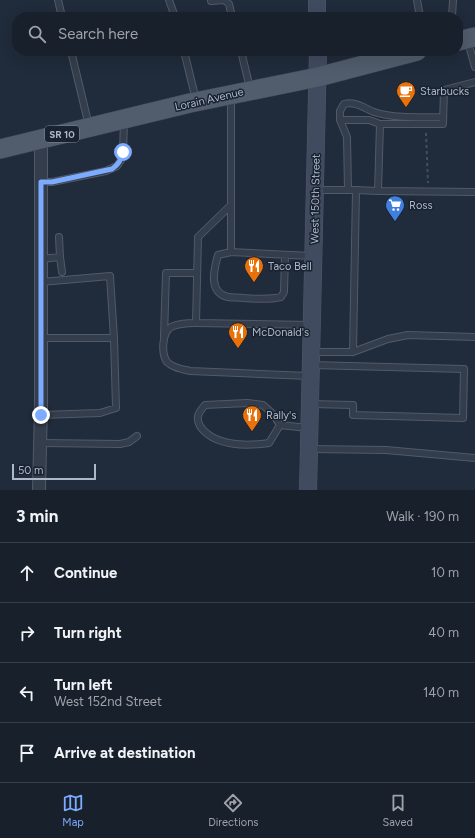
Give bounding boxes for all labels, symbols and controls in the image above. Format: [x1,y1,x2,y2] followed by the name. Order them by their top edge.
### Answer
[12,12,463,56] search box
[26,23,48,45] icon: search
[58,25,138,43] text: Search here
[395,80,417,108] cafe icon: Starbucks
[174,85,245,114] street label: Lorain Avenue
[420,85,469,98] place label: Starbucks
[45,126,79,142] road number: SR 10
[114,143,132,161] route start
[308,154,323,244] street label: West 150th Street
[384,194,406,222] supermarket icon: Ross
[409,199,433,212] place label: Ross
[243,255,265,283] restaurant icon: Taco Bell
[268,260,312,273] place label: Taco Bell
[227,321,249,349] restaurant icon: McDonald's
[252,326,309,339] place label: McDonald's
[241,404,263,432] restaurant icon: Rally's
[32,406,50,424] route end
[266,409,296,422] place label: Rally's
[12,462,96,481] scale bar
[18,464,43,477] text: 50 m
[16,506,58,526] text: 3 min
[386,509,459,524] text: Walk · 190 m
[16,562,38,584] icon: ahead
[54,564,117,582] text: Continue
[431,565,459,580] text: 10 m
[16,622,38,644] icon: right
[54,624,122,642] text: Turn right
[428,625,459,640] text: 40 m
[54,676,112,694] text: Turn left
[16,682,38,704] icon: left
[423,685,459,700] text: 140 m
[54,694,162,709] text: West 152nd Street
[16,742,38,764] icon: arrive
[54,744,195,762] text: Arrive at destination
[62,792,84,829] tab: Map
[208,792,258,829] tab: Directions
[383,792,413,829] tab: Saved

